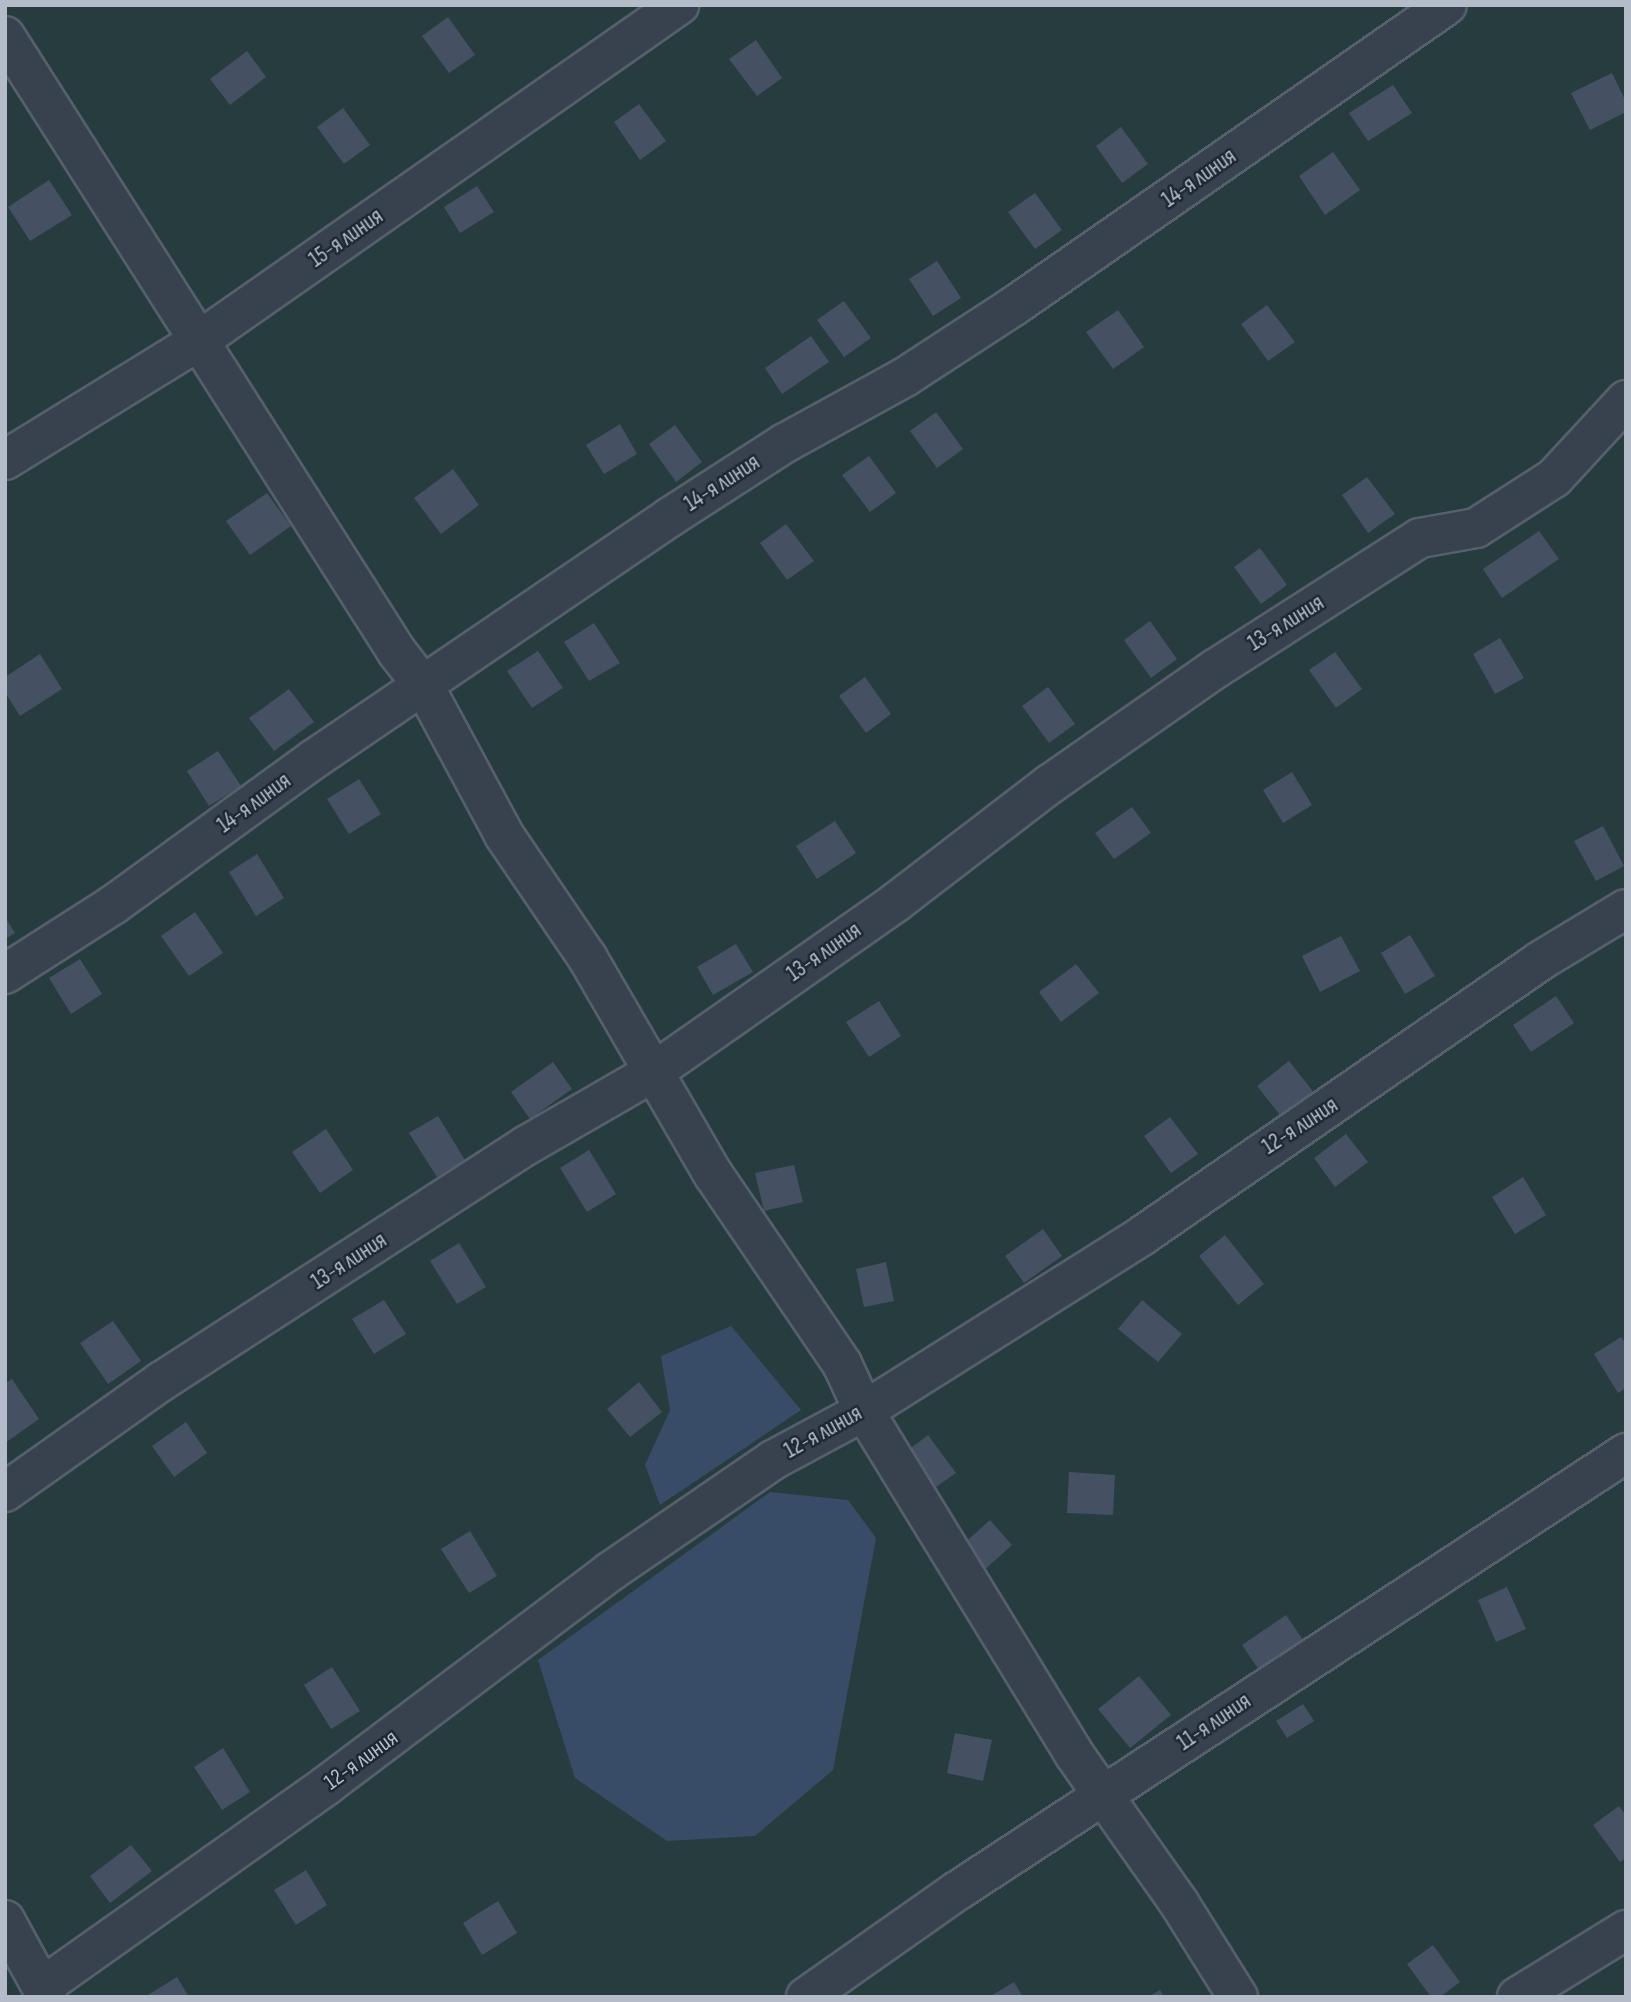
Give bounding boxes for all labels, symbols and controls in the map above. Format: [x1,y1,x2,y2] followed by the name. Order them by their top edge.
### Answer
[1156,142,1242,214] street label: 14-я линия
[304,203,388,273] street label: 15-я линия
[679,448,765,518] street label: 14-я линия
[1243,589,1329,657] street label: 13-я линия
[212,767,296,839] street label: 14-я линия
[781,916,867,988] street label: 13-я линия
[1257,1091,1343,1161] street label: 12-я линия
[306,1226,392,1296] street label: 13-я линия
[779,1399,867,1465] street label: 12-я линия
[1172,1687,1256,1757] street label: 11-я линия
[319,1724,403,1796] street label: 12-я линия

